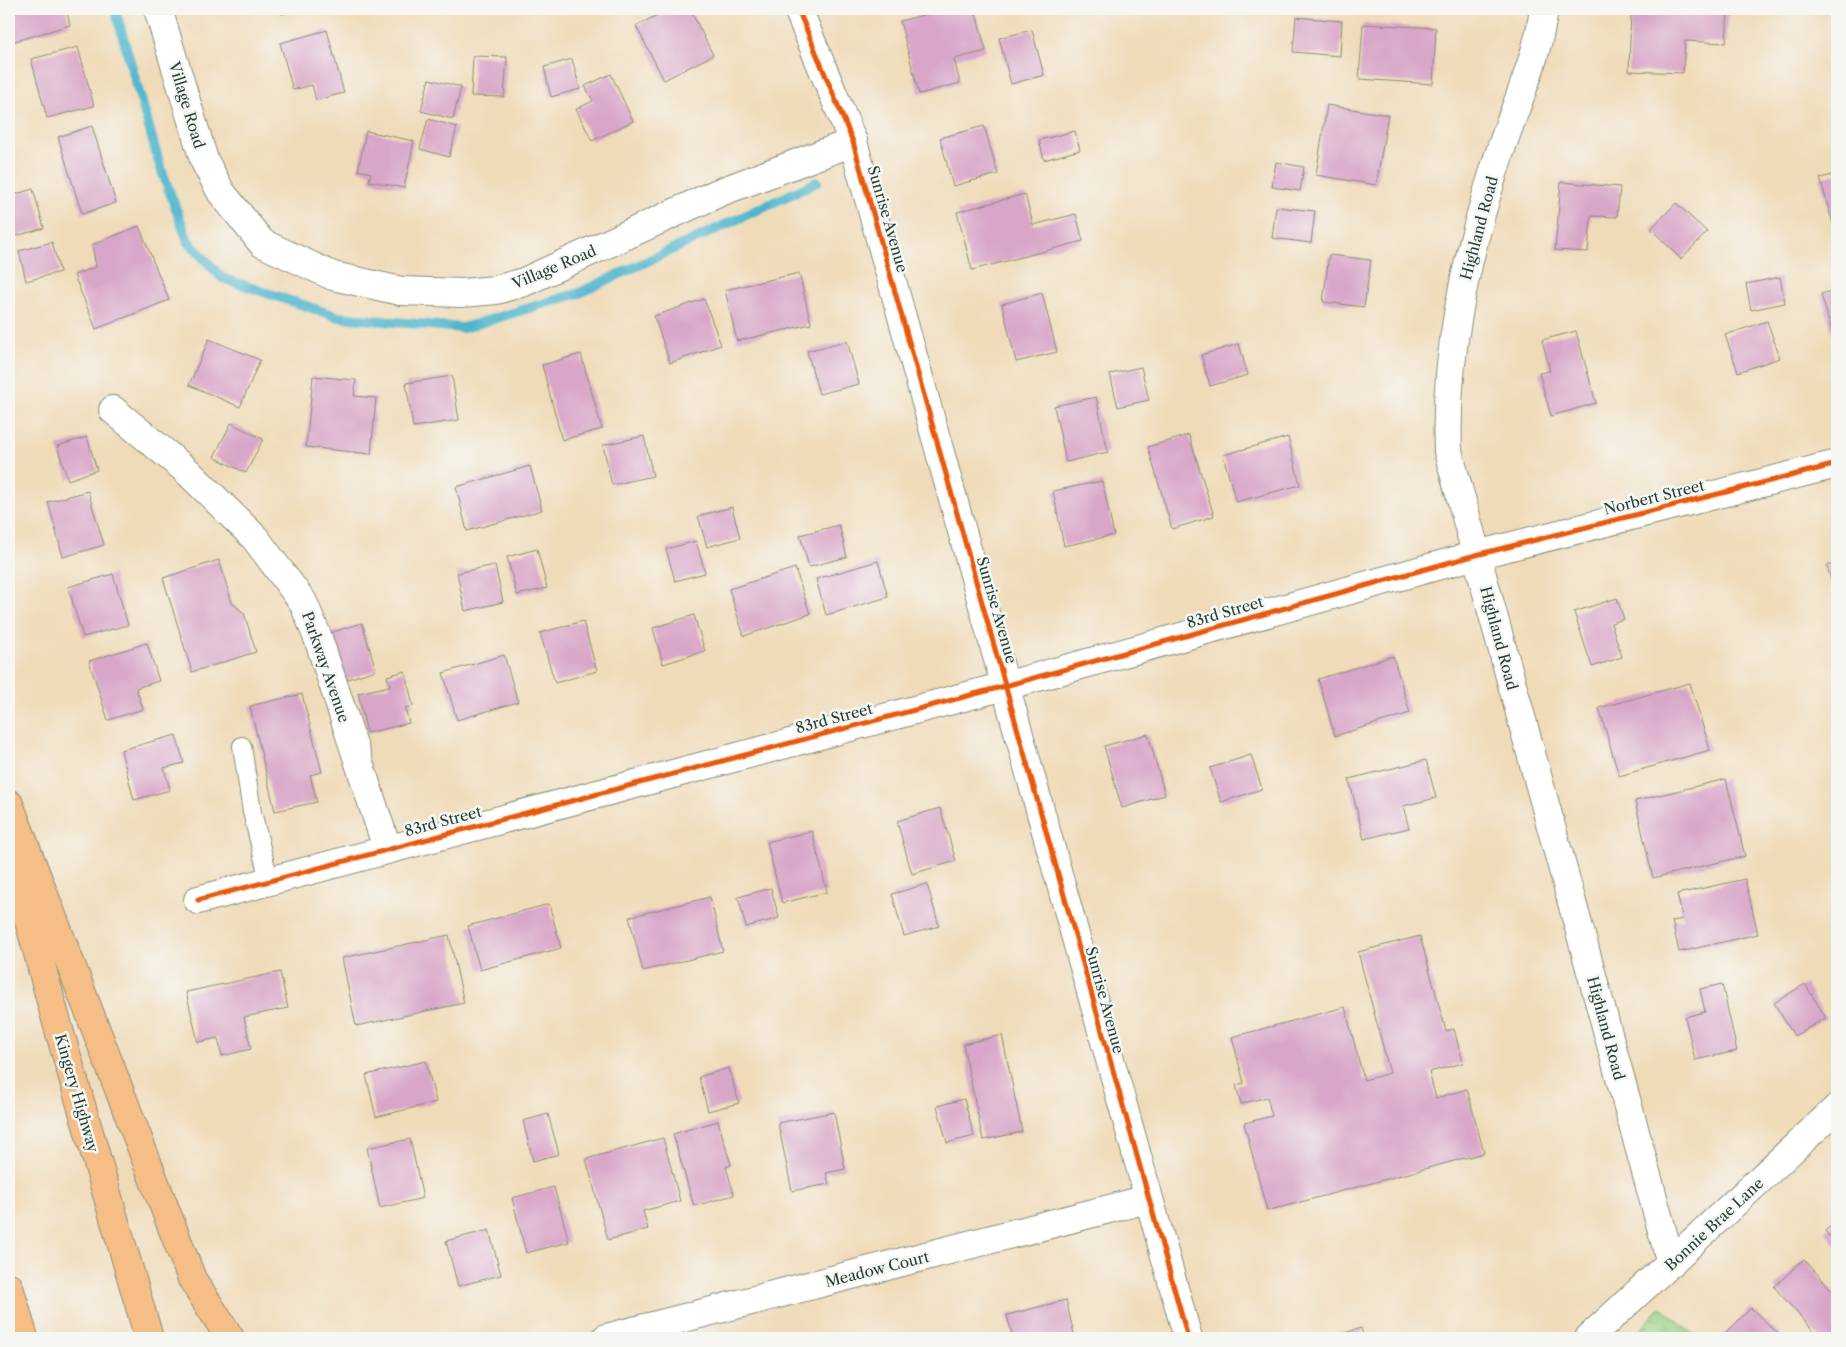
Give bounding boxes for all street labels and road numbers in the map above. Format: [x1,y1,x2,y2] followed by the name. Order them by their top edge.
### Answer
[165,58,209,151] street label: Village Road
[864,163,912,275] street label: Sunrise Avenue
[1456,174,1502,282] street label: Highland Road
[508,241,599,294] street label: Village Road
[1602,475,1707,519] street label: Norbert Street
[973,554,1021,666] street label: Sunrise Avenue
[1476,584,1522,692] street label: Highland Road
[1184,592,1266,632] street label: 83rd Street
[298,609,354,725] street label: Parkway Avenue
[793,698,875,737] street label: 83rd Street
[402,801,484,840] street label: 83rd Street
[1082,944,1128,1056] street label: Sunrise Avenue
[1583,974,1629,1082] street label: Highland Road
[51,1032,103,1155] street label: Kingery Highway
[1661,1173,1767,1275] street label: Bonnie Brae Lane
[823,1247,932,1291] street label: Meadow Court

